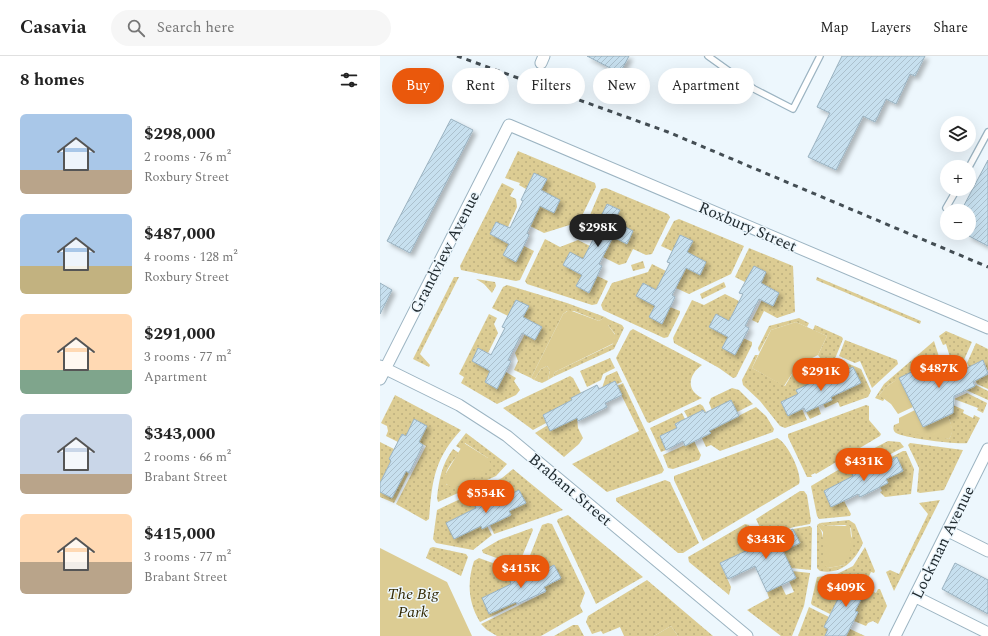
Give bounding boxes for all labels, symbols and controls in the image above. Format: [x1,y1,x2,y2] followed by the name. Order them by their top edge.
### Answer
[111,10,391,46] search box
[20,13,87,42] text: Casavia
[157,16,234,39] text: Search here
[125,17,147,39] icon: search
[820,17,849,38] text: Map
[871,17,911,38] text: Layers
[933,17,968,38] text: Share
[20,67,85,93] text: 8 homes
[392,68,444,104] chip: Buy
[452,68,509,104] chip: Rent
[517,68,585,104] chip: Filters
[593,68,650,104] chip: New
[658,68,754,104] chip: Apartment
[338,69,360,91] icon: filters
[940,116,976,240] map controls
[940,116,976,152] button: layers
[144,121,215,147] text: $298,000
[52,130,100,178] icon: home
[144,147,231,167] text: 2 rooms · 76 m²
[940,160,976,196] button: +
[144,167,229,187] text: Roxbury Street
[404,187,486,318] street label: Grandview Avenue
[695,195,801,259] street label: Roxbury Street
[940,204,976,240] button: −
[570,214,626,248] pin: $298K
[578,217,618,237] text: $298K
[144,221,215,247] text: $487,000
[52,230,100,278] icon: home
[144,247,238,267] text: 4 rooms · 128 m²
[144,267,229,287] text: Roxbury Street
[144,321,215,347] text: $291,000
[52,330,100,378] icon: home
[144,347,231,367] text: 3 rooms · 77 m²
[911,355,967,389] pin: $487K
[793,358,849,392] pin: $291K
[919,358,959,378] text: $487K
[801,361,841,381] text: $291K
[144,367,207,387] text: Apartment
[144,421,215,447] text: $343,000
[52,430,100,478] icon: home
[144,447,231,467] text: 2 rooms · 66 m²
[523,448,618,532] street label: Brabant Street
[836,448,892,482] pin: $431K
[844,451,884,471] text: $431K
[144,467,227,487] text: Brabant Street
[458,480,514,514] pin: $554K
[905,482,981,603] street label: Lockman Avenue
[466,483,506,503] text: $554K
[144,521,215,547] text: $415,000
[738,526,794,560] pin: $343K
[746,529,786,549] text: $343K
[52,530,100,578] icon: home
[144,547,231,567] text: 3 rooms · 77 m²
[493,555,549,589] pin: $415K
[501,558,541,578] text: $415K
[144,567,227,587] text: Brabant Street
[818,574,874,608] pin: $409K
[826,577,866,597] text: $409K
[387,582,439,624] park label: The Big Park

